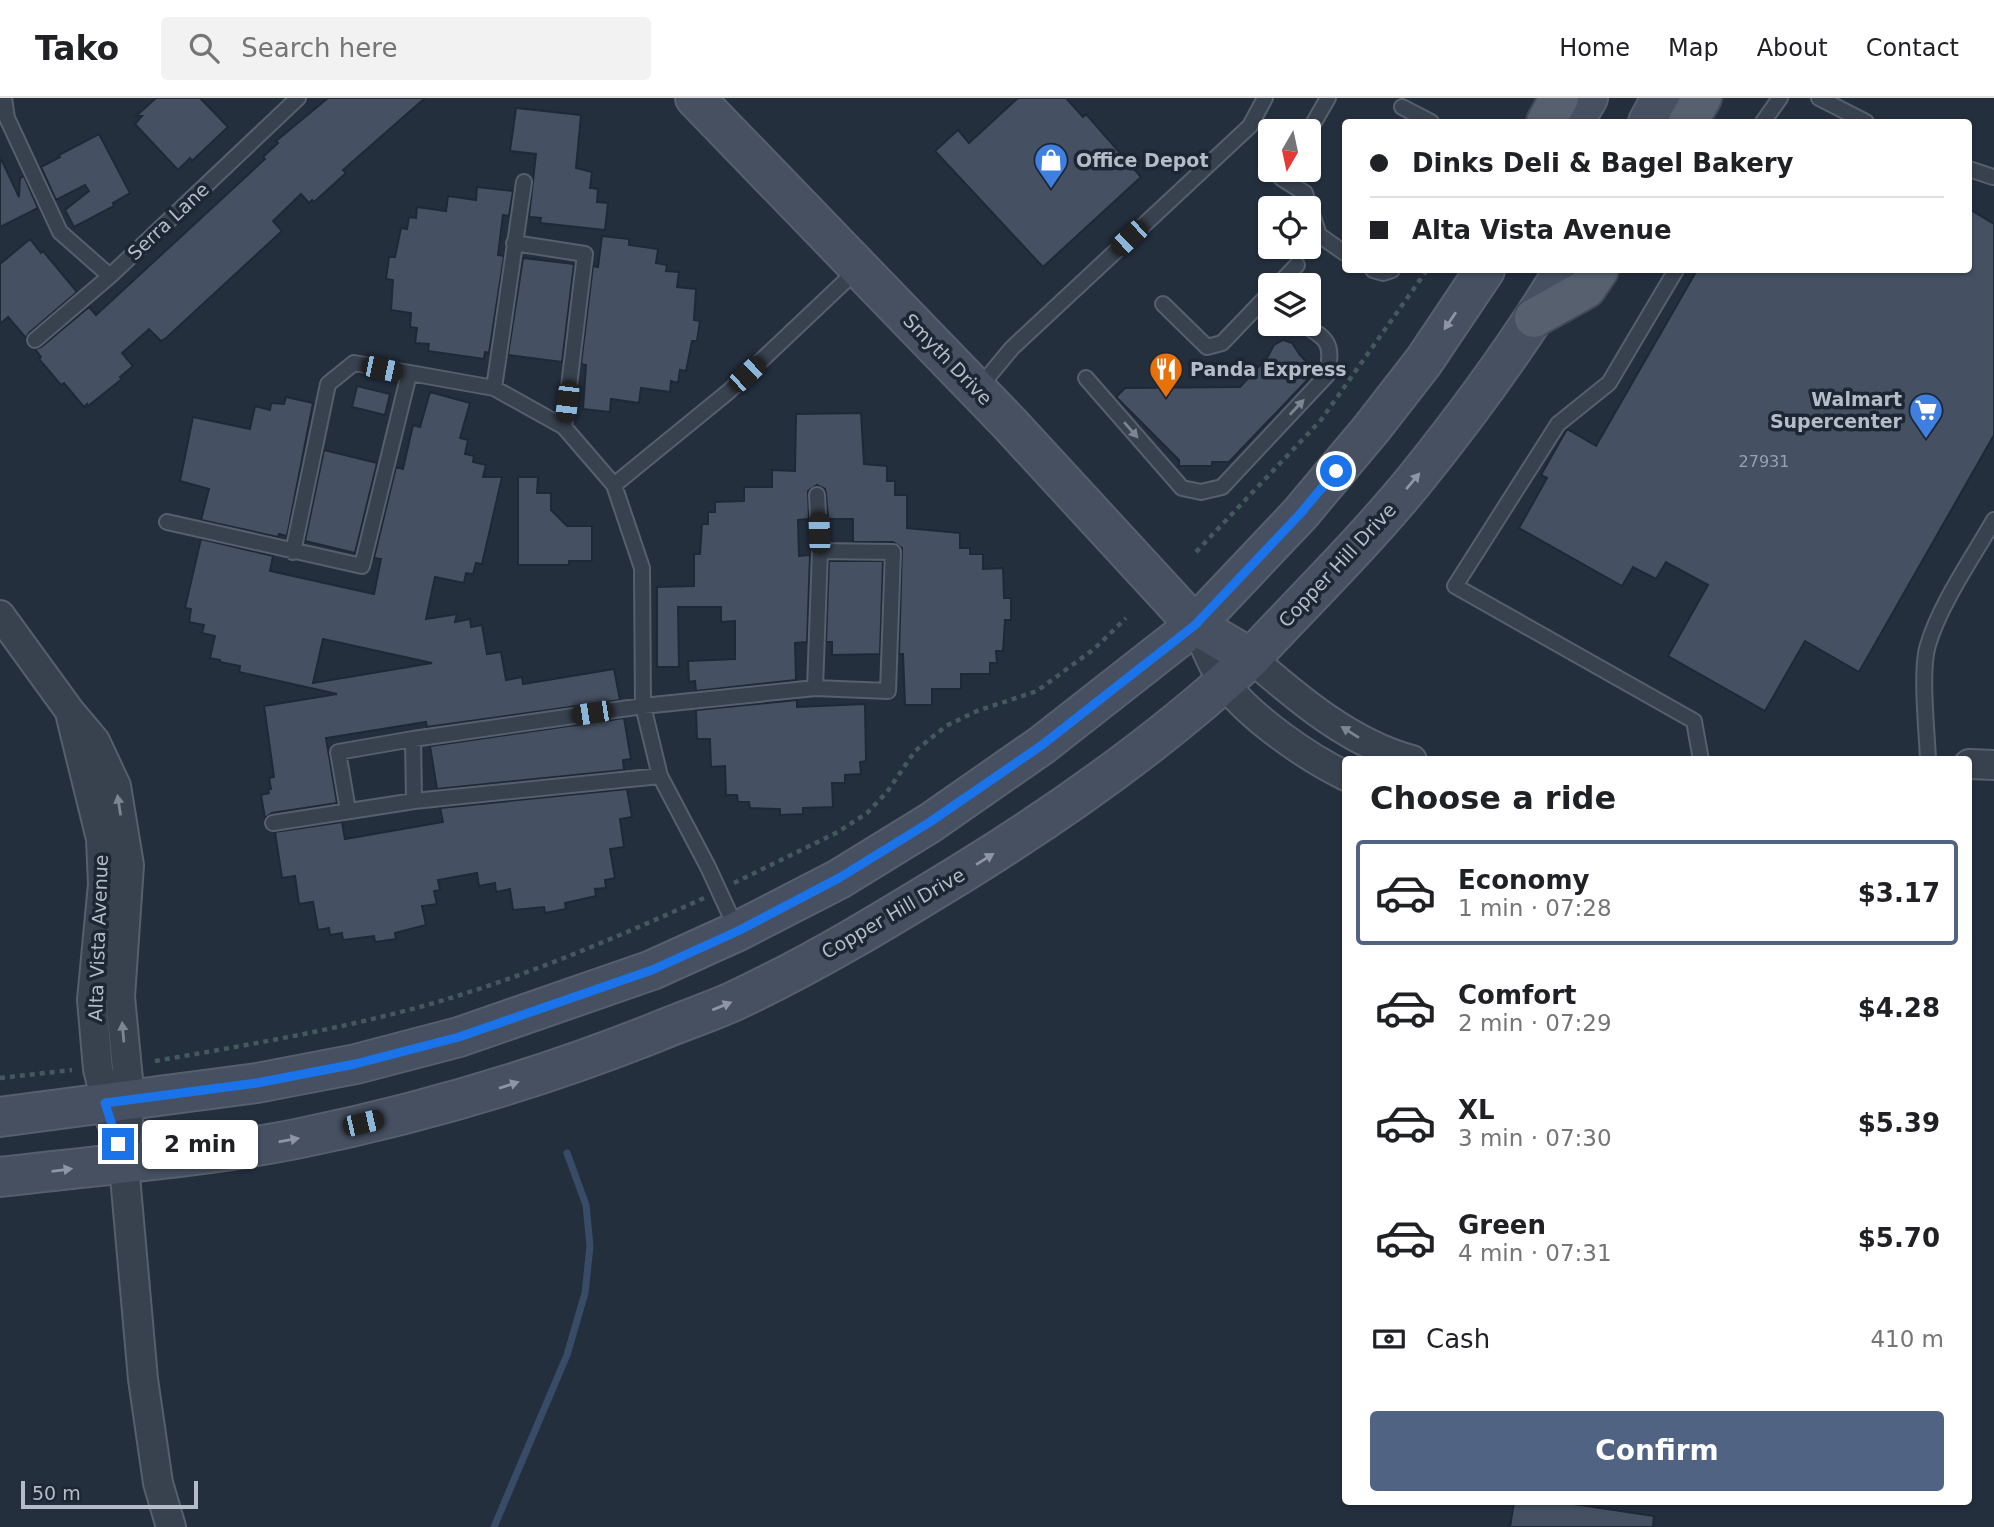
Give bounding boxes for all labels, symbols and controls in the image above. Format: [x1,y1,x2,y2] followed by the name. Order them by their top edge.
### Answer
[161,17,651,80] search box
[35,29,119,68] text: Tako
[185,29,223,67] icon: search
[241,33,397,63] text: Search here
[1559,34,1630,62] text: Home
[1668,34,1719,62] text: Map
[1757,34,1828,62] text: About
[1866,34,1959,62] text: Contact
[1258,119,1321,182] north arrow
[1258,119,1321,336] map controls
[1032,141,1070,190] shop icon: Office Depot
[1412,148,1794,178] text: Dinks Deli & Bagel Bakery
[1076,149,1209,171] place label: Office Depot
[123,178,213,264] street label: Serra Lane
[1258,196,1321,259] button: locate
[1412,215,1672,245] text: Alta Vista Avenue
[1107,216,1152,260] car
[1258,273,1321,336] button: layers
[899,309,997,409] street label: Smyth Drive
[1443,312,1457,330] one-way arrow
[1147,350,1185,399] restaurant icon: Panda Express
[725,352,770,396] car
[360,354,405,384] car
[1190,358,1347,380] place label: Panda Express
[555,380,580,424] car
[1770,388,1903,432] place label: Walmart Supercenter
[1907,391,1945,440] supermarket icon: Walmart Supercenter
[1288,399,1304,416] one-way arrow
[1123,421,1139,439] one-way arrow
[1739,452,1789,471] house number: 27931
[1320,455,1352,487] route start
[1405,473,1420,490] one-way arrow
[1274,498,1400,632] street label: Copper Hill Drive
[808,512,831,554] car
[570,699,615,727] car
[1341,726,1360,739] one-way arrow
[1370,779,1616,817] text: Choose a ride
[113,794,124,816] one-way arrow
[975,852,994,865] one-way arrow
[84,854,112,1022] street label: Alta Vista Avenue
[1374,861,1437,924] icon: car
[818,863,968,963] street label: Copper Hill Drive
[1458,865,1589,895] text: Economy
[1858,878,1940,908] text: $3.17
[1458,895,1612,921] text: 1 min · 07:28
[1374,976,1437,1039] icon: car
[1458,980,1576,1010] text: Comfort
[1858,993,1940,1023] text: $4.28
[712,1000,733,1011] one-way arrow
[1458,1010,1612,1036] text: 2 min · 07:29
[117,1021,128,1043] one-way arrow
[499,1079,520,1090] one-way arrow
[1374,1091,1437,1154] icon: car
[1458,1095,1495,1125] text: XL
[341,1108,386,1138] car
[1858,1108,1940,1138] text: $5.39
[142,1119,258,1168] callout: 2 min
[1458,1125,1612,1151] text: 3 min · 07:30
[102,1128,134,1160] route end
[164,1131,236,1157] text: 2 min
[278,1134,300,1145] one-way arrow
[51,1164,73,1175] one-way arrow
[1374,1206,1437,1269] icon: car
[1458,1210,1546,1240] text: Green
[1858,1223,1940,1253] text: $5.70
[1458,1240,1612,1266] text: 4 min · 07:31
[1370,1320,1408,1358] icon: cash
[1426,1324,1490,1354] text: Cash
[1870,1326,1944,1352] text: 410 m
[1370,1411,1944,1491] button: Confirm
[21,1478,198,1510] scale bar
[32,1482,81,1504] text: 50 m

